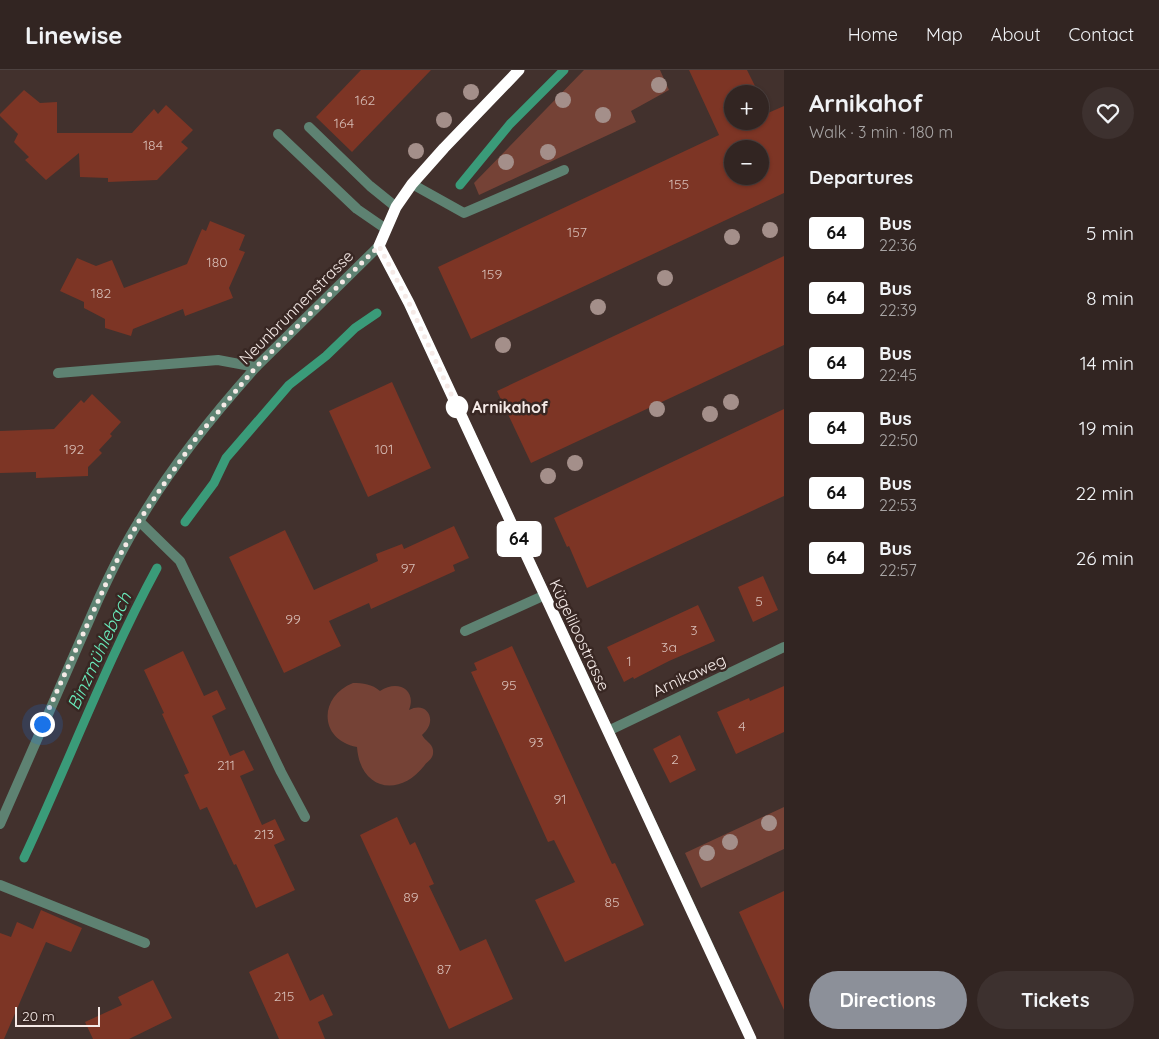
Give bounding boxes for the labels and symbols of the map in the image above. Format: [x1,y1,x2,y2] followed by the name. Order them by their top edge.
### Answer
[355,91,375,109] house number: 162
[334,114,354,132] house number: 164
[143,136,163,154] house number: 184
[669,175,689,193] house number: 155
[567,223,587,241] house number: 157
[235,246,357,368] street label: Neunbrunnenstrasse
[206,253,228,271] house number: 180
[482,265,502,283] house number: 159
[91,284,111,302] house number: 182
[446,396,468,418] marker: Arnikahof
[472,397,548,417] place label: Arnikahof
[64,440,85,458] house number: 192
[375,440,393,458] house number: 101
[496,523,542,555] line badge: 64
[401,559,415,577] house number: 97
[545,576,615,694] street label: Kügeliloostrasse
[62,588,137,713] water label: Binzmühlebach
[755,592,763,610] house number: 5
[285,610,301,628] house number: 99
[690,621,698,639] house number: 3
[661,638,677,656] house number: 3a
[649,649,729,701] street label: Arnikaweg
[626,652,632,670] house number: 1
[501,676,517,694] house number: 95
[30,712,55,737] your location
[738,717,746,735] house number: 4
[528,733,544,751] house number: 93
[671,750,679,768] house number: 2
[217,756,235,774] house number: 211
[553,790,567,808] house number: 91
[254,825,274,843] house number: 213
[403,888,419,906] house number: 89
[604,893,620,911] house number: 85
[437,960,451,978] house number: 87
[274,987,294,1005] house number: 215
[15,1004,100,1027] scale bar

